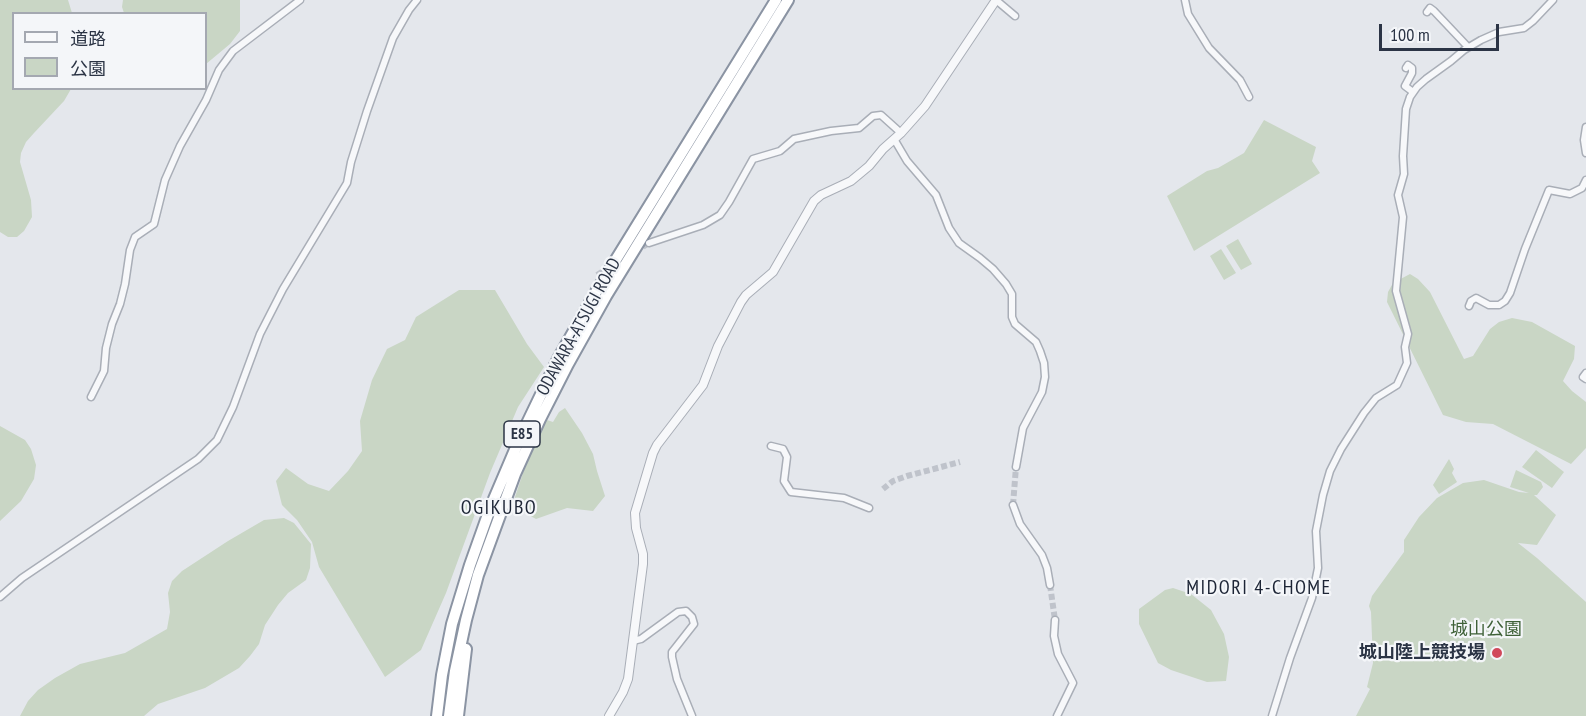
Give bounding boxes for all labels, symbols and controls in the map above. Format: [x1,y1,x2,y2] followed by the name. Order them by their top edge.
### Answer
[12,12,207,90] legend
[1382,12,1502,50] scale bar
[1390,23,1430,46] text: 100 m
[70,27,106,50] text: 道路
[70,57,106,80] text: 公園
[532,255,626,399] street label: ODAWARA-ATSUGI ROAD
[504,421,540,447] road number: E85
[461,496,537,520] district label: OGIKUBO
[1186,576,1332,600] district label: MIDORI 4-CHOME
[1450,619,1522,641] park label: 城山公園
[1359,642,1485,664] place label: 城山陸上競技場
[1490,646,1504,660] marker: 城山陸上競技場

